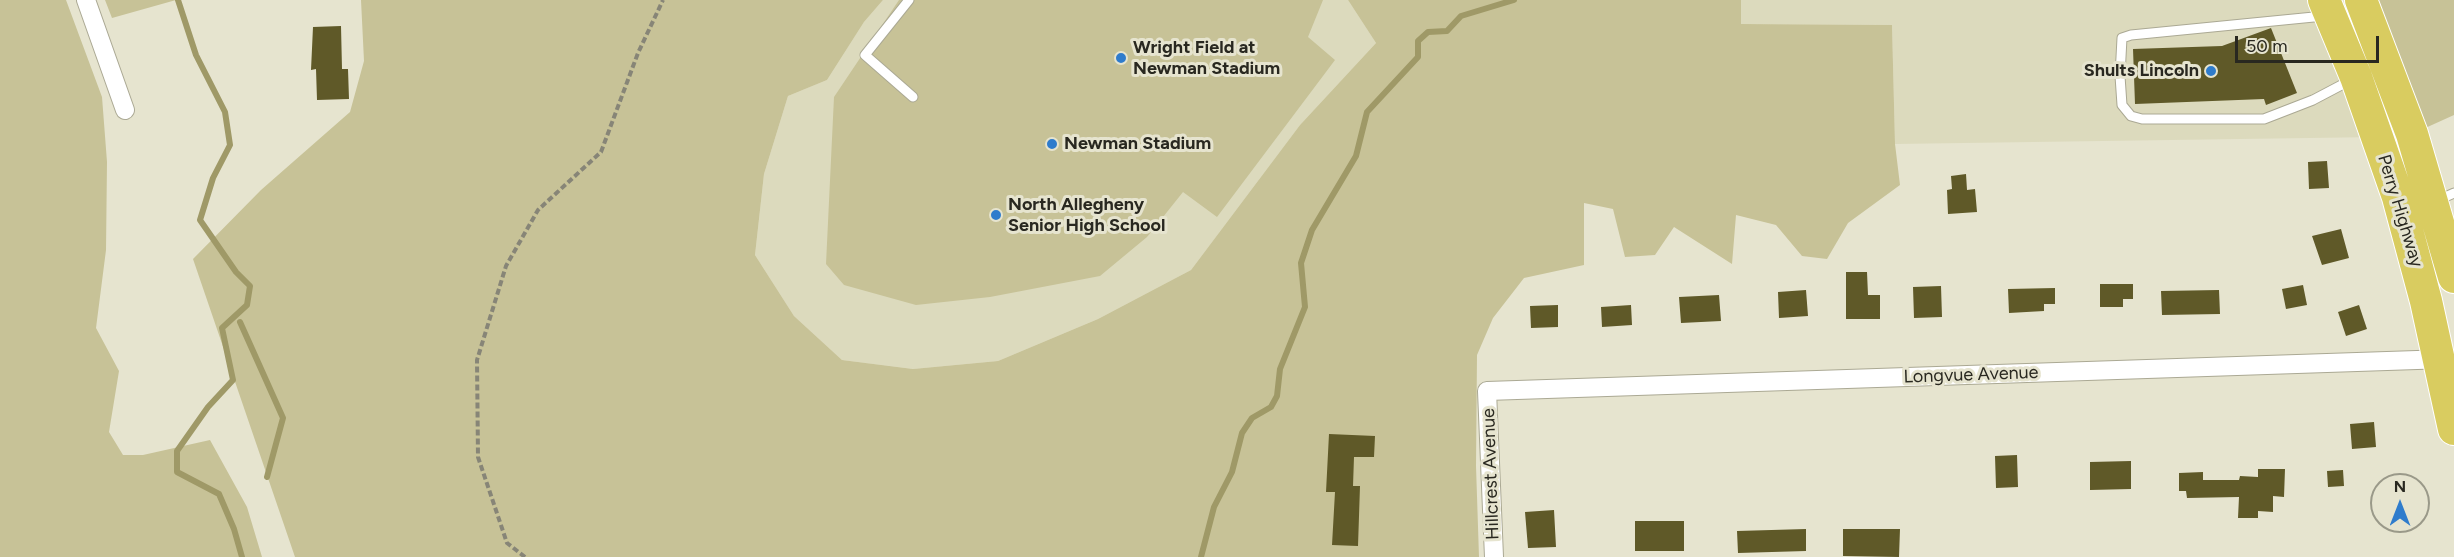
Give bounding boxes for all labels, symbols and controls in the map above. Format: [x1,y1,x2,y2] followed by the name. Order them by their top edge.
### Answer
[2238,24,2382,62] scale bar
[2246,35,2288,57] text: 50 m
[1133,37,1280,80] place label: Wright Field at Newman Stadium
[1114,51,1128,65] marker: Wright Field at Newman Stadium
[2084,60,2199,82] place label: Shults Lincoln
[2204,64,2218,78] marker: Shults Lincoln
[1064,133,1211,155] place label: Newman Stadium
[1045,137,1059,151] marker: Newman Stadium
[2373,152,2427,270] street label: Perry Highway
[1008,194,1165,236] place label: North Allegheny Senior High School
[989,208,1003,222] marker: North Allegheny Senior High School
[1903,362,2039,388] street label: Longvue Avenue
[1478,408,1504,540] street label: Hillcrest Avenue
[2370,473,2430,533] north arrow
[2394,477,2406,496] text: N

